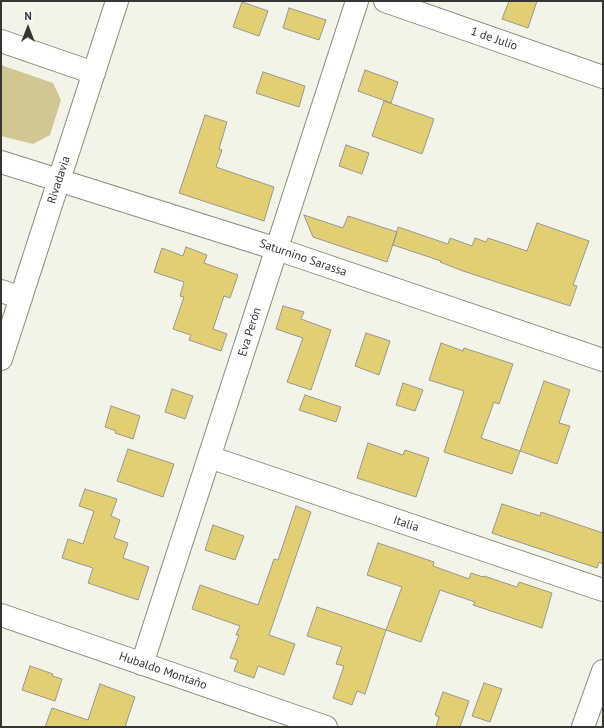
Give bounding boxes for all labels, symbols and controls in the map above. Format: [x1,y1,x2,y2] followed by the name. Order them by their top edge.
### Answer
[8,8,48,48] north arrow
[24,9,32,23] text: N
[469,24,519,54] street label: 1 de Julio
[45,154,73,206] street label: Rivadavia
[257,236,349,280] street label: Saturnino Sarassa
[235,306,265,358] street label: Eva Perón
[391,513,421,535] street label: Italia
[117,649,209,693] street label: Hubaldo Montaño

